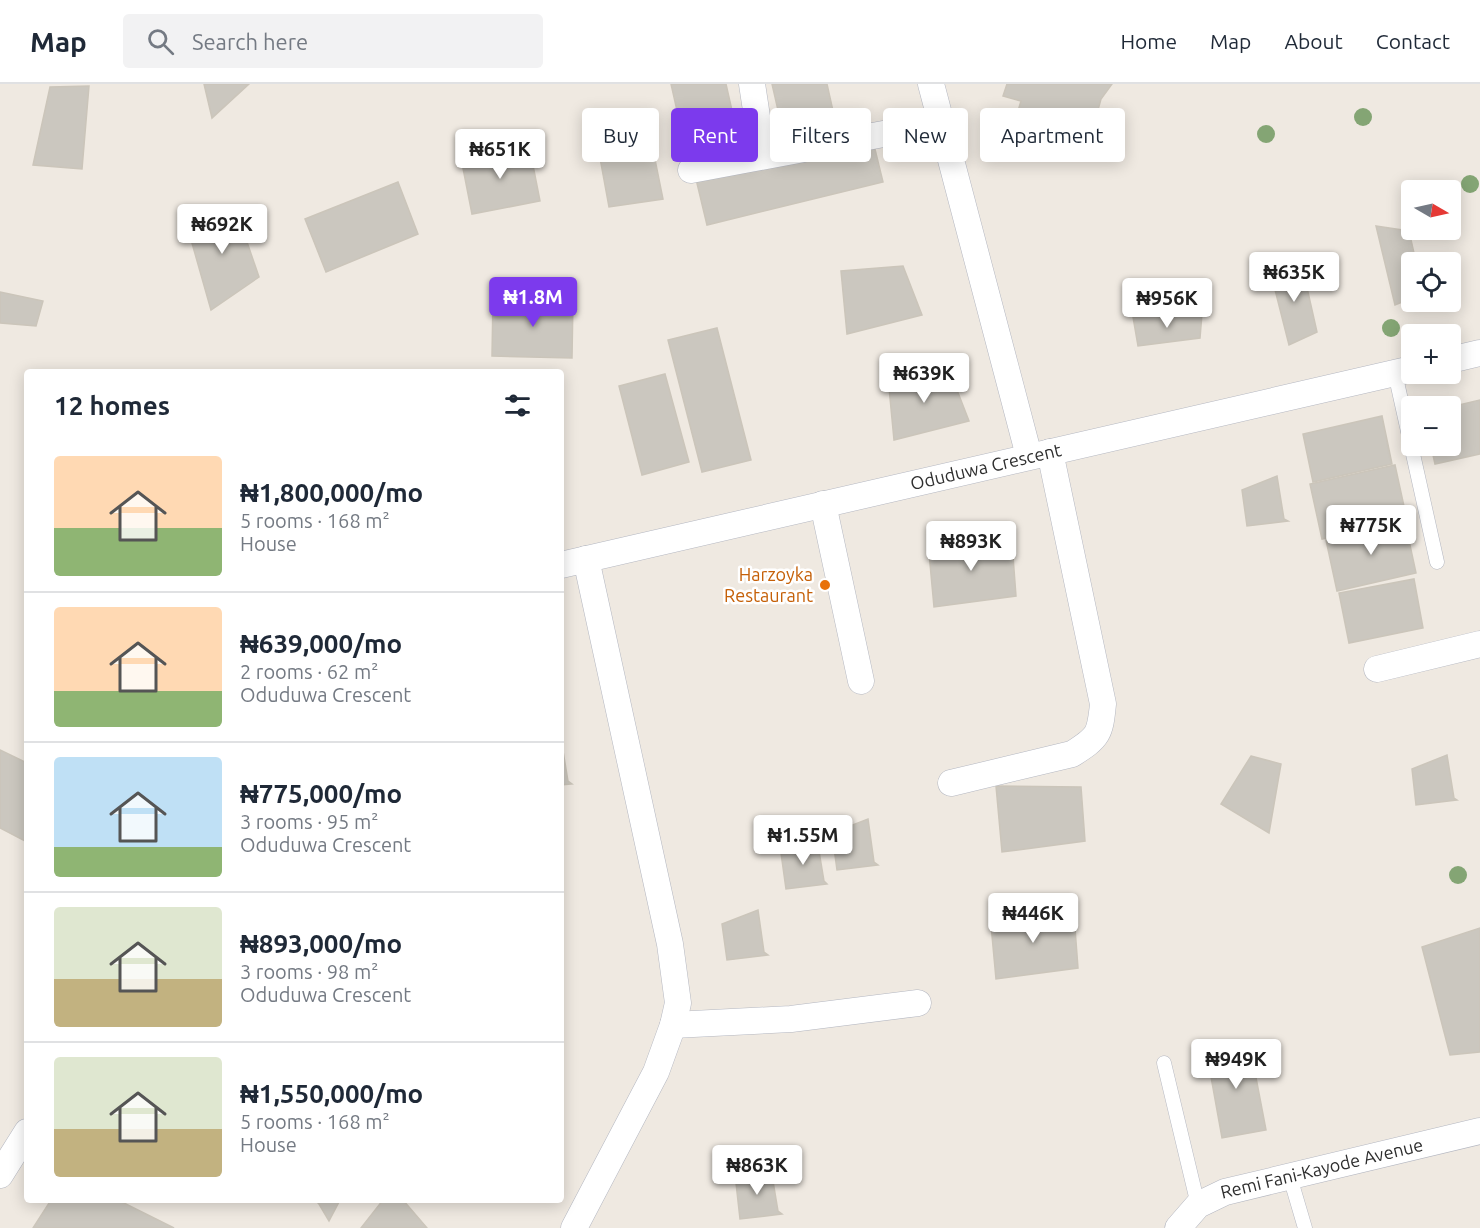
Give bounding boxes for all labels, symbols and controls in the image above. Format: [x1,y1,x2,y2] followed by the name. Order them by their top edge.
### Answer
[123,14,543,68] search box
[144,25,177,58] icon: search
[30,26,87,57] text: Map
[192,29,308,54] text: Search here
[1120,29,1177,53] text: Home
[1210,29,1251,53] text: Map
[1284,29,1343,53] text: About
[1376,29,1450,53] text: Contact
[582,108,659,162] chip: Buy
[671,108,758,162] chip: Rent
[770,108,871,162] chip: Filters
[883,108,968,162] chip: New
[980,108,1125,162] chip: Apartment
[458,129,542,180] pin: ₦651K
[469,137,531,160] text: ₦651K
[1401,180,1461,240] north arrow
[1401,180,1461,456] map controls
[180,204,264,255] pin: ₦692K
[191,212,253,235] text: ₦692K
[1252,252,1336,303] pin: ₦635K
[1401,252,1461,312] button: locate
[1263,260,1325,283] text: ₦635K
[491,277,575,328] pin: ₦1.8M
[1125,278,1209,329] pin: ₦956K
[503,285,563,308] text: ₦1.8M
[1136,286,1198,309] text: ₦956K
[1401,324,1461,384] button: +
[882,353,966,404] pin: ₦639K
[893,361,955,384] text: ₦639K
[501,389,534,422] icon: filters
[54,391,170,420] text: 12 homes
[1401,396,1461,456] button: −
[908,439,1063,493] street label: Oduduwa Crescent
[240,478,423,507] text: ₦1,800,000/mo
[102,480,174,552] icon: home
[1329,505,1413,556] pin: ₦775K
[240,509,390,532] text: 5 rooms · 168 m²
[1340,513,1402,536] text: ₦775K
[929,521,1013,572] pin: ₦893K
[940,529,1002,552] text: ₦893K
[240,532,297,555] text: House
[724,564,813,605] place label: Harzoyka Restaurant
[818,578,832,592] marker: Harzoyka Restaurant
[240,629,402,658] text: ₦639,000/mo
[102,631,174,703] icon: home
[240,660,378,683] text: 2 rooms · 62 m²
[240,683,411,706] text: Oduduwa Crescent
[240,779,402,808] text: ₦775,000/mo
[102,781,174,853] icon: home
[240,810,378,833] text: 3 rooms · 95 m²
[754,815,852,866] pin: ₦1.55M
[767,823,839,846] text: ₦1.55M
[240,833,411,856] text: Oduduwa Crescent
[991,893,1075,944] pin: ₦446K
[1002,901,1064,924] text: ₦446K
[240,929,402,958] text: ₦893,000/mo
[102,931,174,1003] icon: home
[240,960,378,983] text: 3 rooms · 98 m²
[240,983,411,1006] text: Oduduwa Crescent
[1194,1039,1278,1090] pin: ₦949K
[1205,1047,1267,1070] text: ₦949K
[240,1079,423,1108] text: ₦1,550,000/mo
[102,1081,174,1153] icon: home
[240,1110,390,1133] text: 5 rooms · 168 m²
[240,1133,297,1156] text: House
[1218,1134,1425,1202] street label: Remi Fani-Kayode Avenue
[715,1145,799,1196] pin: ₦863K
[726,1153,788,1176] text: ₦863K

